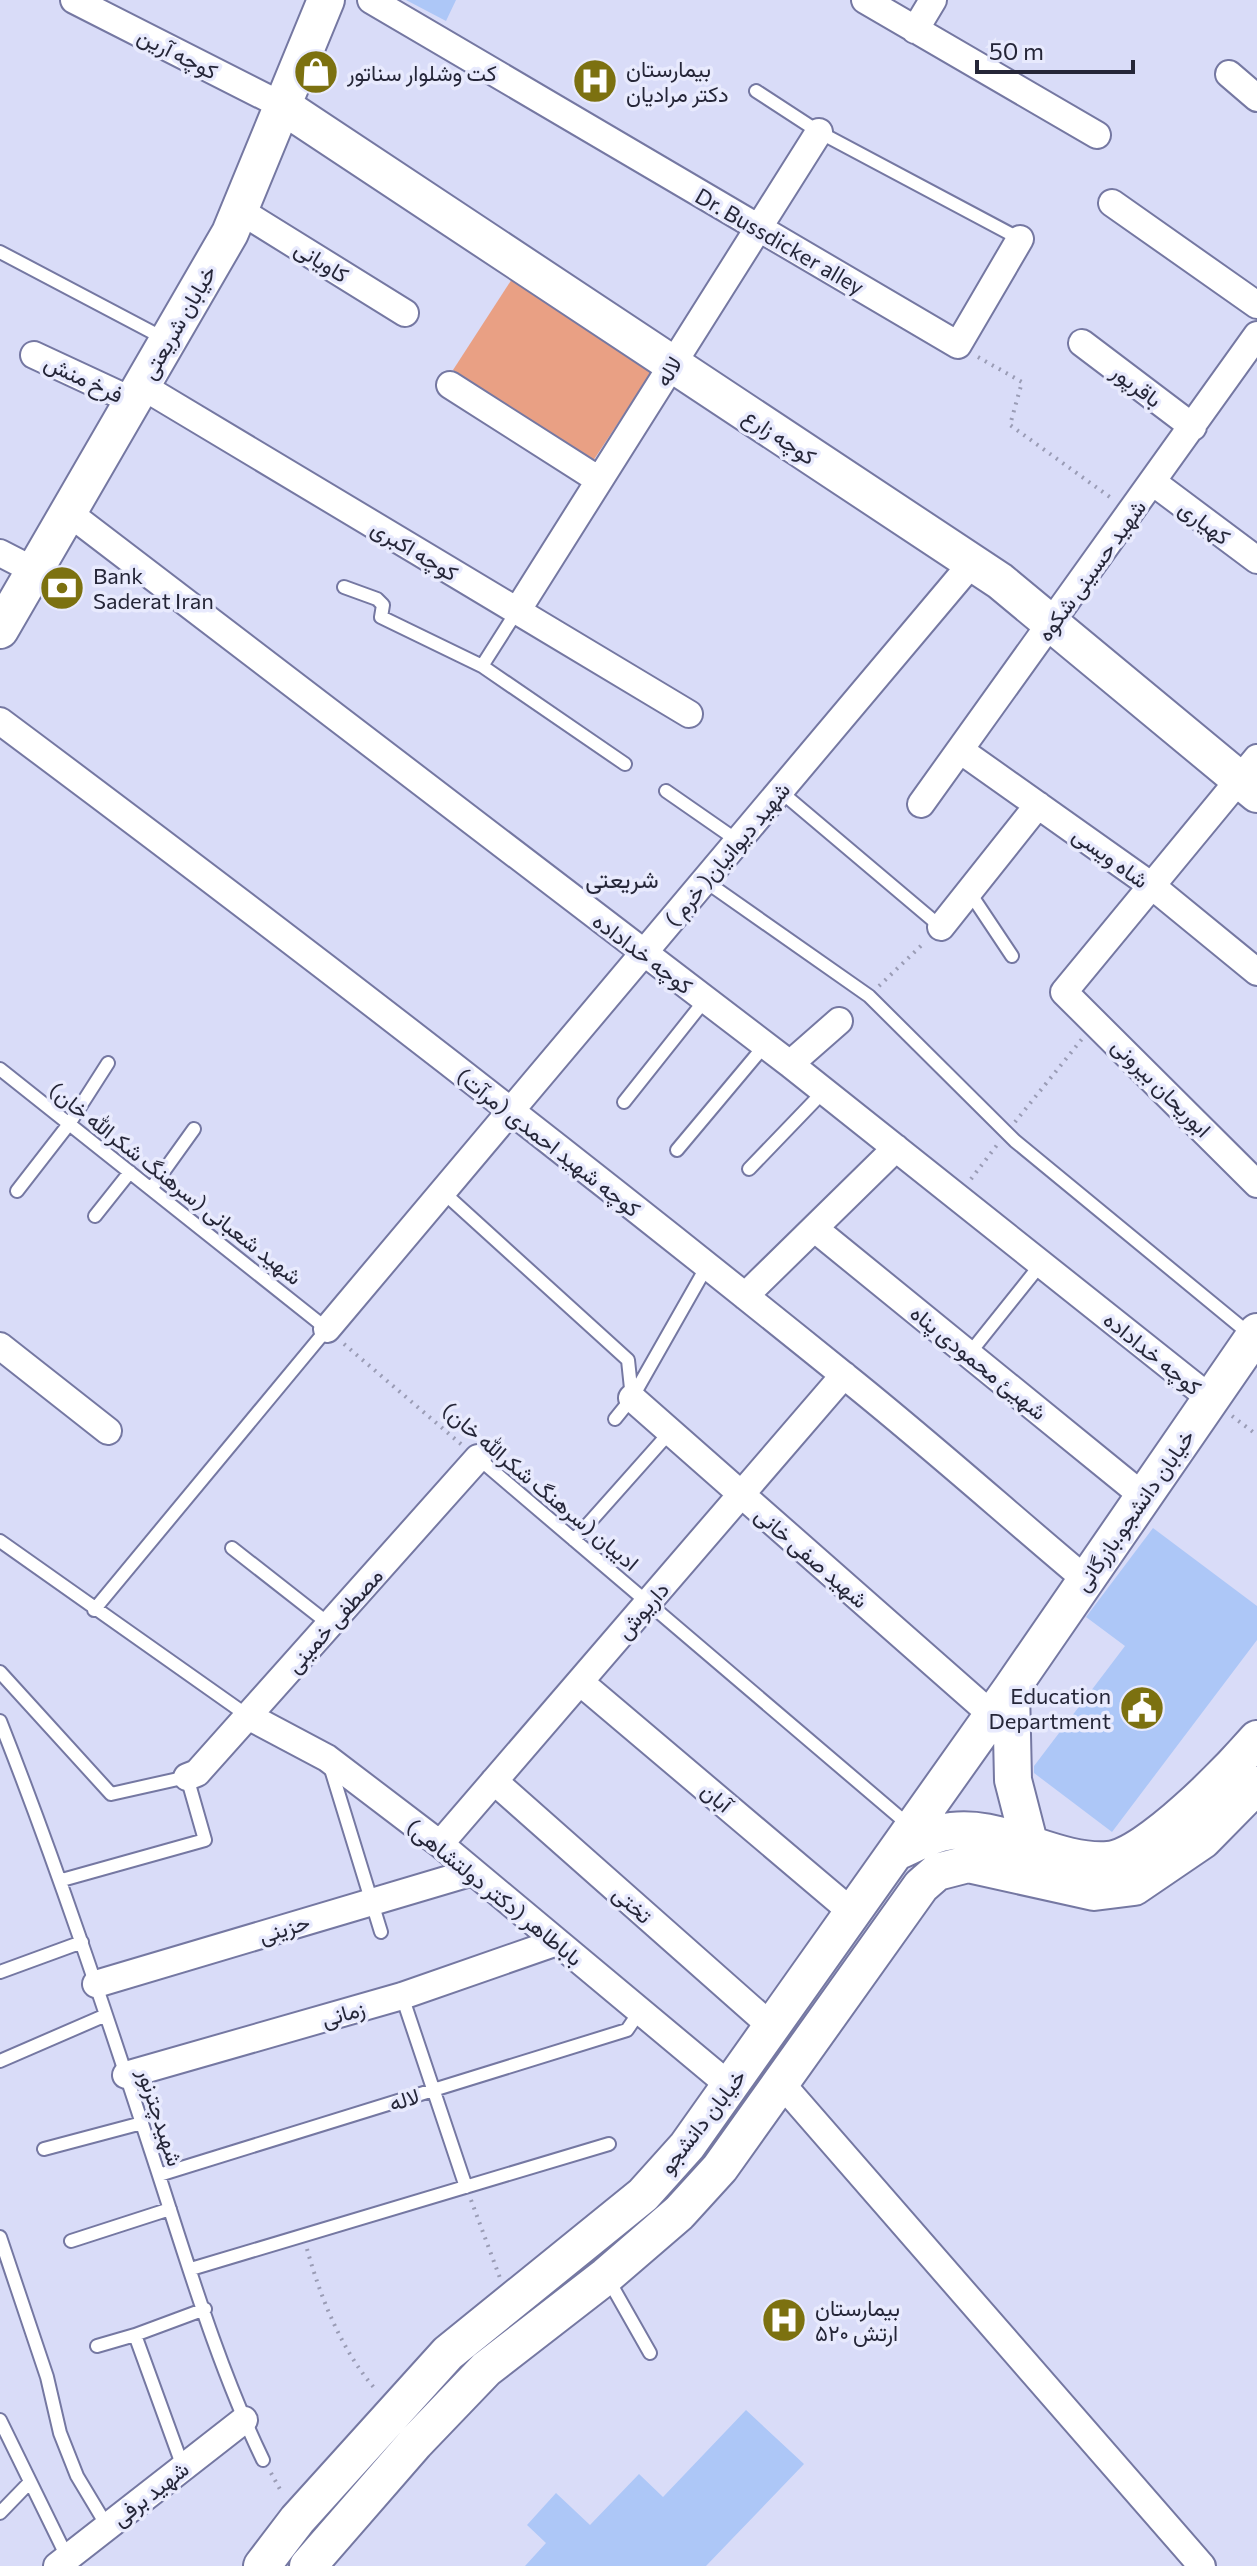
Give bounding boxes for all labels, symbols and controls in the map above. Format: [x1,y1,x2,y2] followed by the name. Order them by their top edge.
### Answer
[133,21,223,86] street label: کوچه آرین
[977,24,1133,74] scale bar
[989,36,1044,65] text: 50 m
[292,48,340,96] shop icon: کت وشلوار سناتور
[626,55,729,108] place label: بیمارستان دکتر مرادیان
[571,57,619,105] hospital icon: بیمارستان دکتر مرادیان
[346,59,497,87] place label: کت وشلوار سناتور
[691,182,869,300] street label: Dr. Bussdicker alley
[290,234,354,289] street label: کاویانی
[134,260,222,384] street label: خیابان شریعتی
[39,348,128,410] street label: فرخ منش
[649,351,687,391] street label: لاله
[1104,357,1168,414] street label: باقرپور
[737,402,822,472] street label: کوچه زارع
[1031,494,1152,646] street label: شهید حسینی شکوه
[1173,494,1236,551] street label: کهیاری
[366,514,463,588] street label: کوچه اکبری
[93,562,214,614] place label: Bank Saderat Iran
[38,564,86,612] bank icon: Bank Saderat Iran
[659,776,797,933] street label: شهید دیوانیان( خرم )
[1067,820,1154,894] street label: شاه ویسی
[585,864,659,895] district label: شریعتی
[587,907,698,1001] street label: کوچه خداداده
[1106,1032,1217,1143] street label: ابوریحان بیرونی
[450,1062,647,1224] street label: کوچه شهید احمدی (مرآت)
[44,1076,308,1291] street label: شهید شعبانی (سرهنگ شکرالله خان)
[904,1299,1053,1427] street label: شهیئ محمودی پناه
[1097,1305,1207,1402] street label: کوچه خداداده
[437,1396,645,1577] street label: ادیبان (سرهنگ شکرالله خان)
[1068,1424,1201,1597] street label: خیابان دانشجو.بازرگانی
[749,1501,874,1614] street label: شهید صفی خانی
[280,1562,389,1679] street label: مصطفی خمینی
[610,1576,675,1645] street label: داریوش
[988,1682,1111,1734] place label: Education Department
[1118,1684,1166,1732] public building icon: Education Department
[696,1776,739,1819] street label: آبان
[401,1813,588,1972] street label: باباطاهر (دکتر دولتشاهی)
[607,1879,659,1930] street label: تختی
[255,1908,313,1949] street label: حزینی
[318,1994,368,2033] street label: زمانی
[653,2063,752,2179] street label: خیابان دانشجو
[130,2064,189,2170] street label: شهیدچترنور
[386,2082,422,2116] street label: لاله
[815,2294,900,2347] place label: بیمارستان ۵۲۰ ارتش
[760,2296,808,2344] hospital icon: بیمارستان ۵۲۰ ارتش
[106,2455,194,2532] street label: شهید برفی

